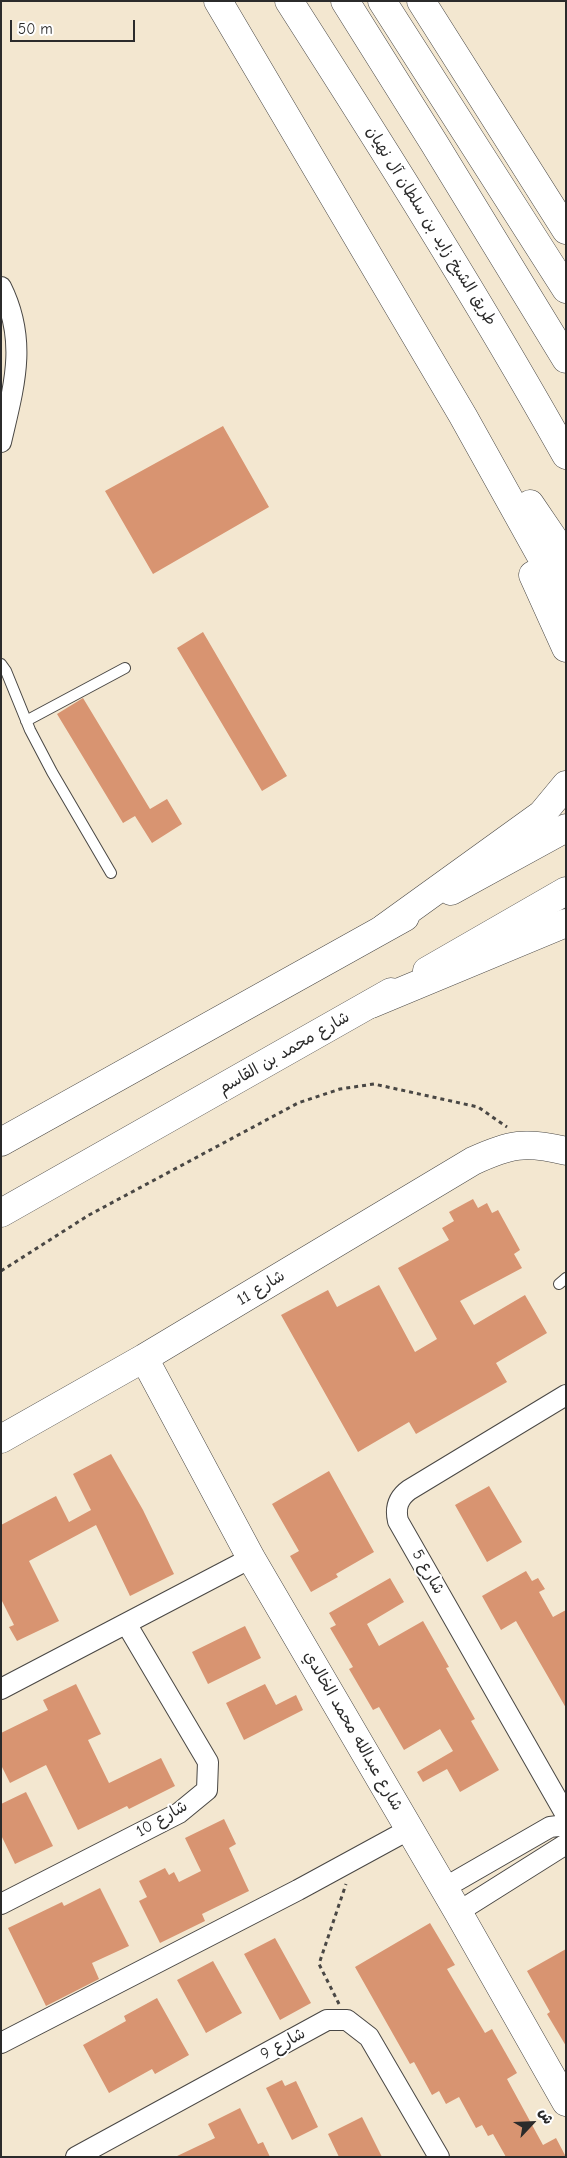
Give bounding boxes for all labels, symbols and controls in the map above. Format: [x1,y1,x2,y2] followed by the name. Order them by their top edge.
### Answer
[12,10,138,42] scale bar
[18,20,53,38] text: 50 m
[362,123,500,329] street label: طريق الشيخ زايد بن سلطان آل نهيان
[215,1008,353,1098] street label: شارع محمد بن القاسم
[233,1266,289,1310] street label: شارع 11
[408,1546,448,1598] street label: شارع 5
[299,1648,407,1814] street label: شارع عبدالله محمد الخالدي
[133,1797,191,1841] street label: شارع 10
[257,2024,309,2064] street label: شارع 9
[507,2098,557,2148] north arrow
[535,2106,557,2127] text: ش

